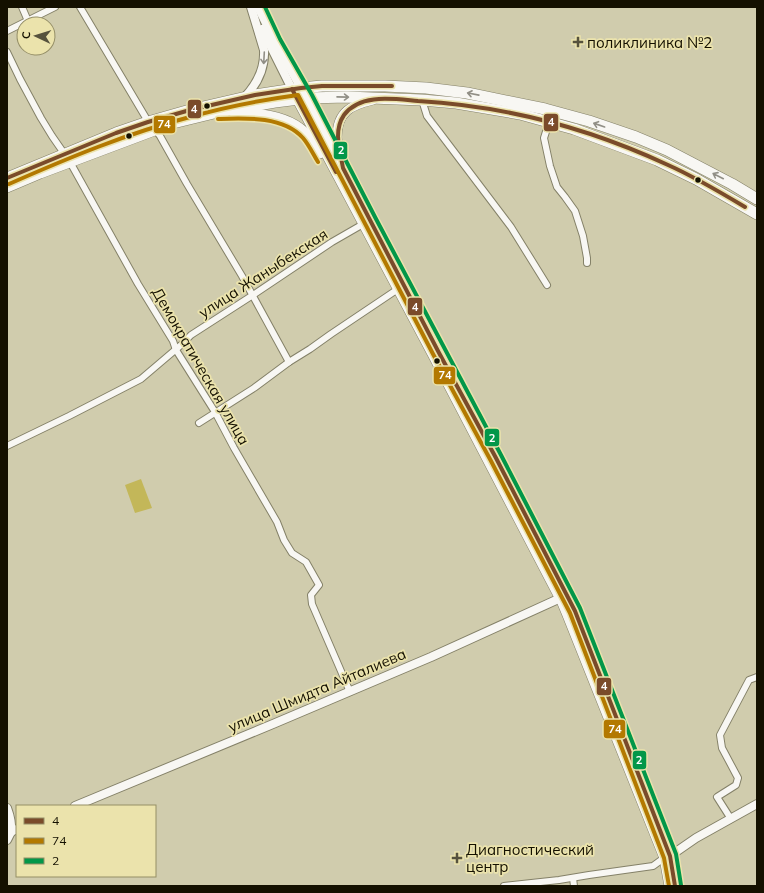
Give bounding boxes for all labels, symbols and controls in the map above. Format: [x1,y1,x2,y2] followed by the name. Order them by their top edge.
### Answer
[16,16,56,56] north arrow
[19,31,33,40] text: С
[587,33,712,52] place label: поликлиника №2
[572,36,584,48] marker: поликлиника №2
[260,51,268,64] one-way arrow
[467,90,480,98] one-way arrow
[336,93,349,101] one-way arrow
[187,99,202,119] line badge: 4
[202,101,212,111] unlabelled marker
[191,102,198,116] text: 4
[543,113,559,132] line badge: 4
[153,115,176,134] line badge: 74
[548,115,555,129] text: 4
[157,117,171,131] text: 74
[593,120,605,128] one-way arrow
[124,131,134,141] unlabelled marker
[333,141,348,160] line badge: 2
[338,143,345,157] text: 2
[712,172,724,179] one-way arrow
[693,175,703,185] unlabelled marker
[195,224,331,322] street label: улица Жаныбекская
[148,284,254,448] street label: Демократическая улица
[407,297,423,316] line badge: 4
[412,300,419,314] text: 4
[432,356,442,366] unlabelled marker
[433,366,456,385] line badge: 74
[438,368,452,382] text: 74
[484,428,500,447] line badge: 2
[489,431,496,445] text: 2
[225,644,409,736] street label: улица Шмидта Айталиева
[596,677,612,696] line badge: 4
[601,679,608,693] text: 4
[603,719,626,739] line badge: 74
[608,722,622,736] text: 74
[632,750,647,770] line badge: 2
[636,753,643,767] text: 2
[16,805,156,877] legend
[52,813,59,828] text: 4
[52,833,66,848] text: 74
[466,840,594,876] place label: Диагностический центр
[451,852,463,864] marker: Диагностический центр
[52,853,59,868] text: 2

